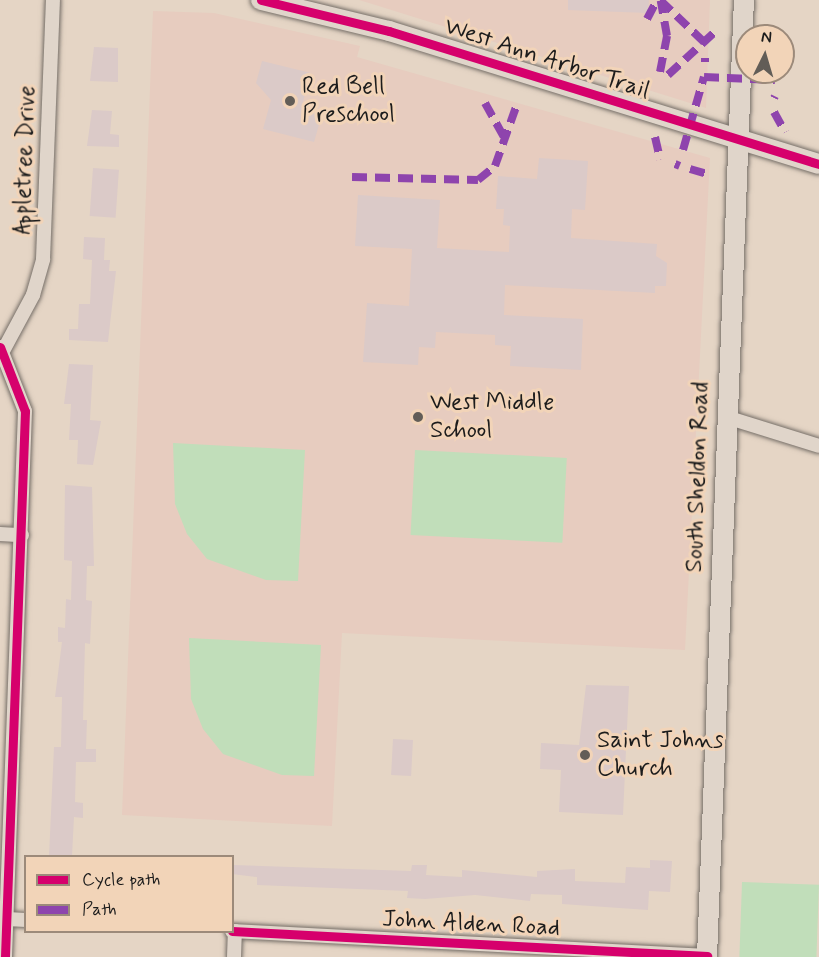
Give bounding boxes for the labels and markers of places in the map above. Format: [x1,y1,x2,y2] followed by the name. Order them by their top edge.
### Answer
[302,73,395,129] place label: Red Bell Preschool
[283,94,297,108] marker: Red Bell Preschool
[430,389,554,445] place label: West Middle School
[411,410,425,424] marker: West Middle School
[597,727,724,783] place label: Saint Johns Church
[578,748,592,762] marker: Saint Johns Church

